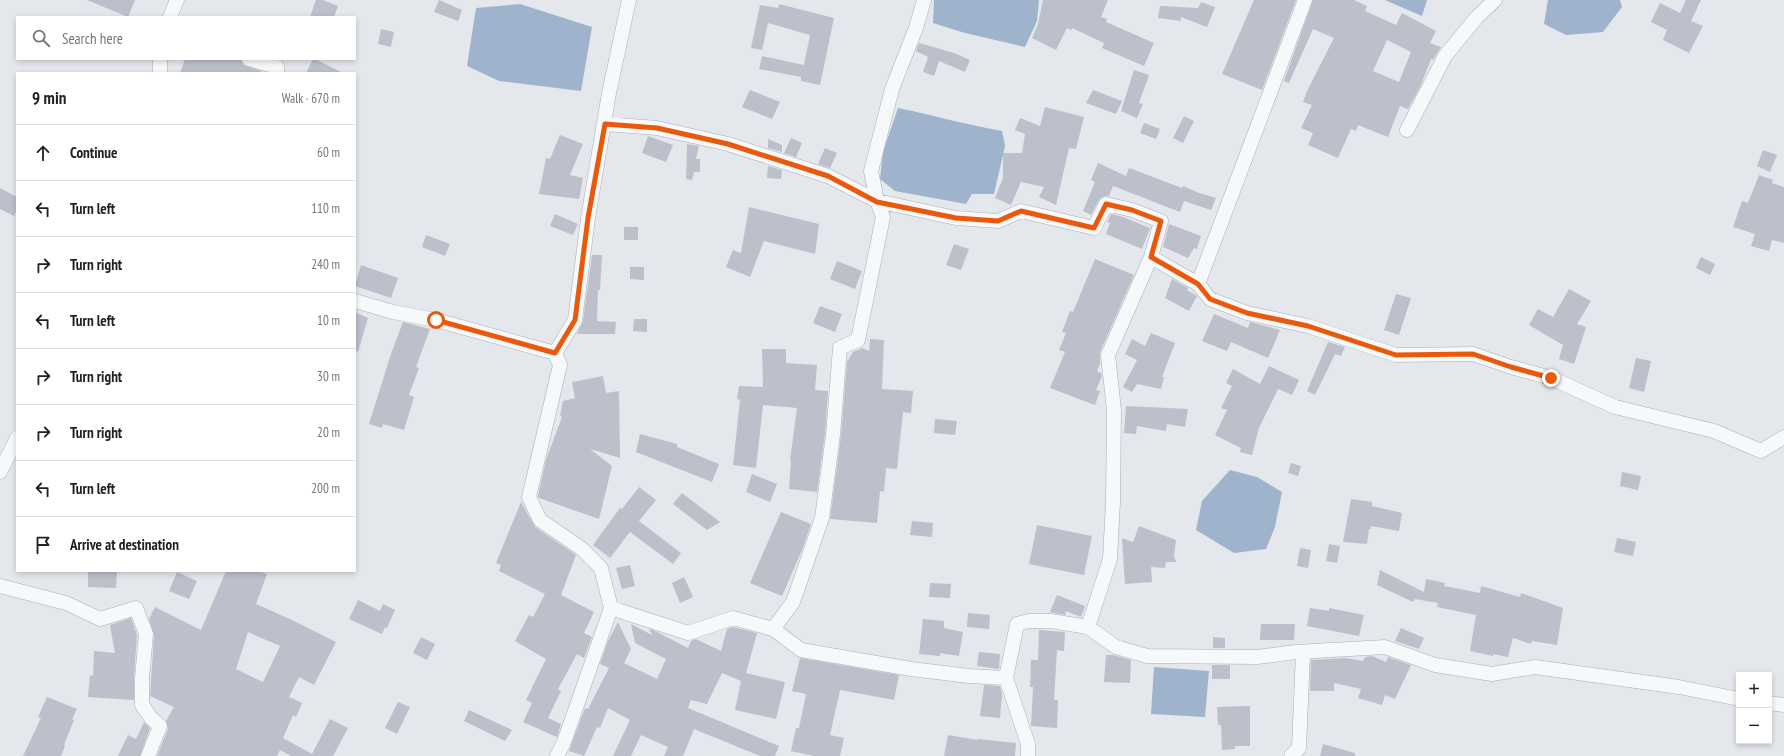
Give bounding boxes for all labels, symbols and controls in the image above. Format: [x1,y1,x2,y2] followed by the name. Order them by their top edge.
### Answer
[16,16,356,60] search box
[30,27,52,49] icon: search
[62,29,123,48] text: Search here
[32,87,66,109] text: 9 min
[282,90,340,107] text: Walk · 670 m
[32,142,54,164] icon: ahead
[70,143,117,162] text: Continue
[317,144,340,161] text: 60 m
[32,198,54,220] icon: left
[70,199,115,218] text: Turn left
[311,200,340,217] text: 110 m
[32,254,54,276] icon: right
[70,255,122,274] text: Turn right
[311,256,340,273] text: 240 m
[32,310,54,332] icon: left
[70,311,115,330] text: Turn left
[427,311,445,329] route start
[317,312,340,329] text: 10 m
[32,366,54,388] icon: right
[70,367,122,386] text: Turn right
[317,368,340,385] text: 30 m
[1542,369,1560,387] route end
[32,422,54,444] icon: right
[70,423,122,442] text: Turn right
[317,424,340,441] text: 20 m
[32,478,54,500] icon: left
[70,479,115,498] text: Turn left
[311,480,340,497] text: 200 m
[32,534,54,556] icon: arrive
[70,535,179,554] text: Arrive at destination
[1736,672,1772,744] map controls
[1736,672,1772,708] button: +
[1736,708,1772,744] button: −

